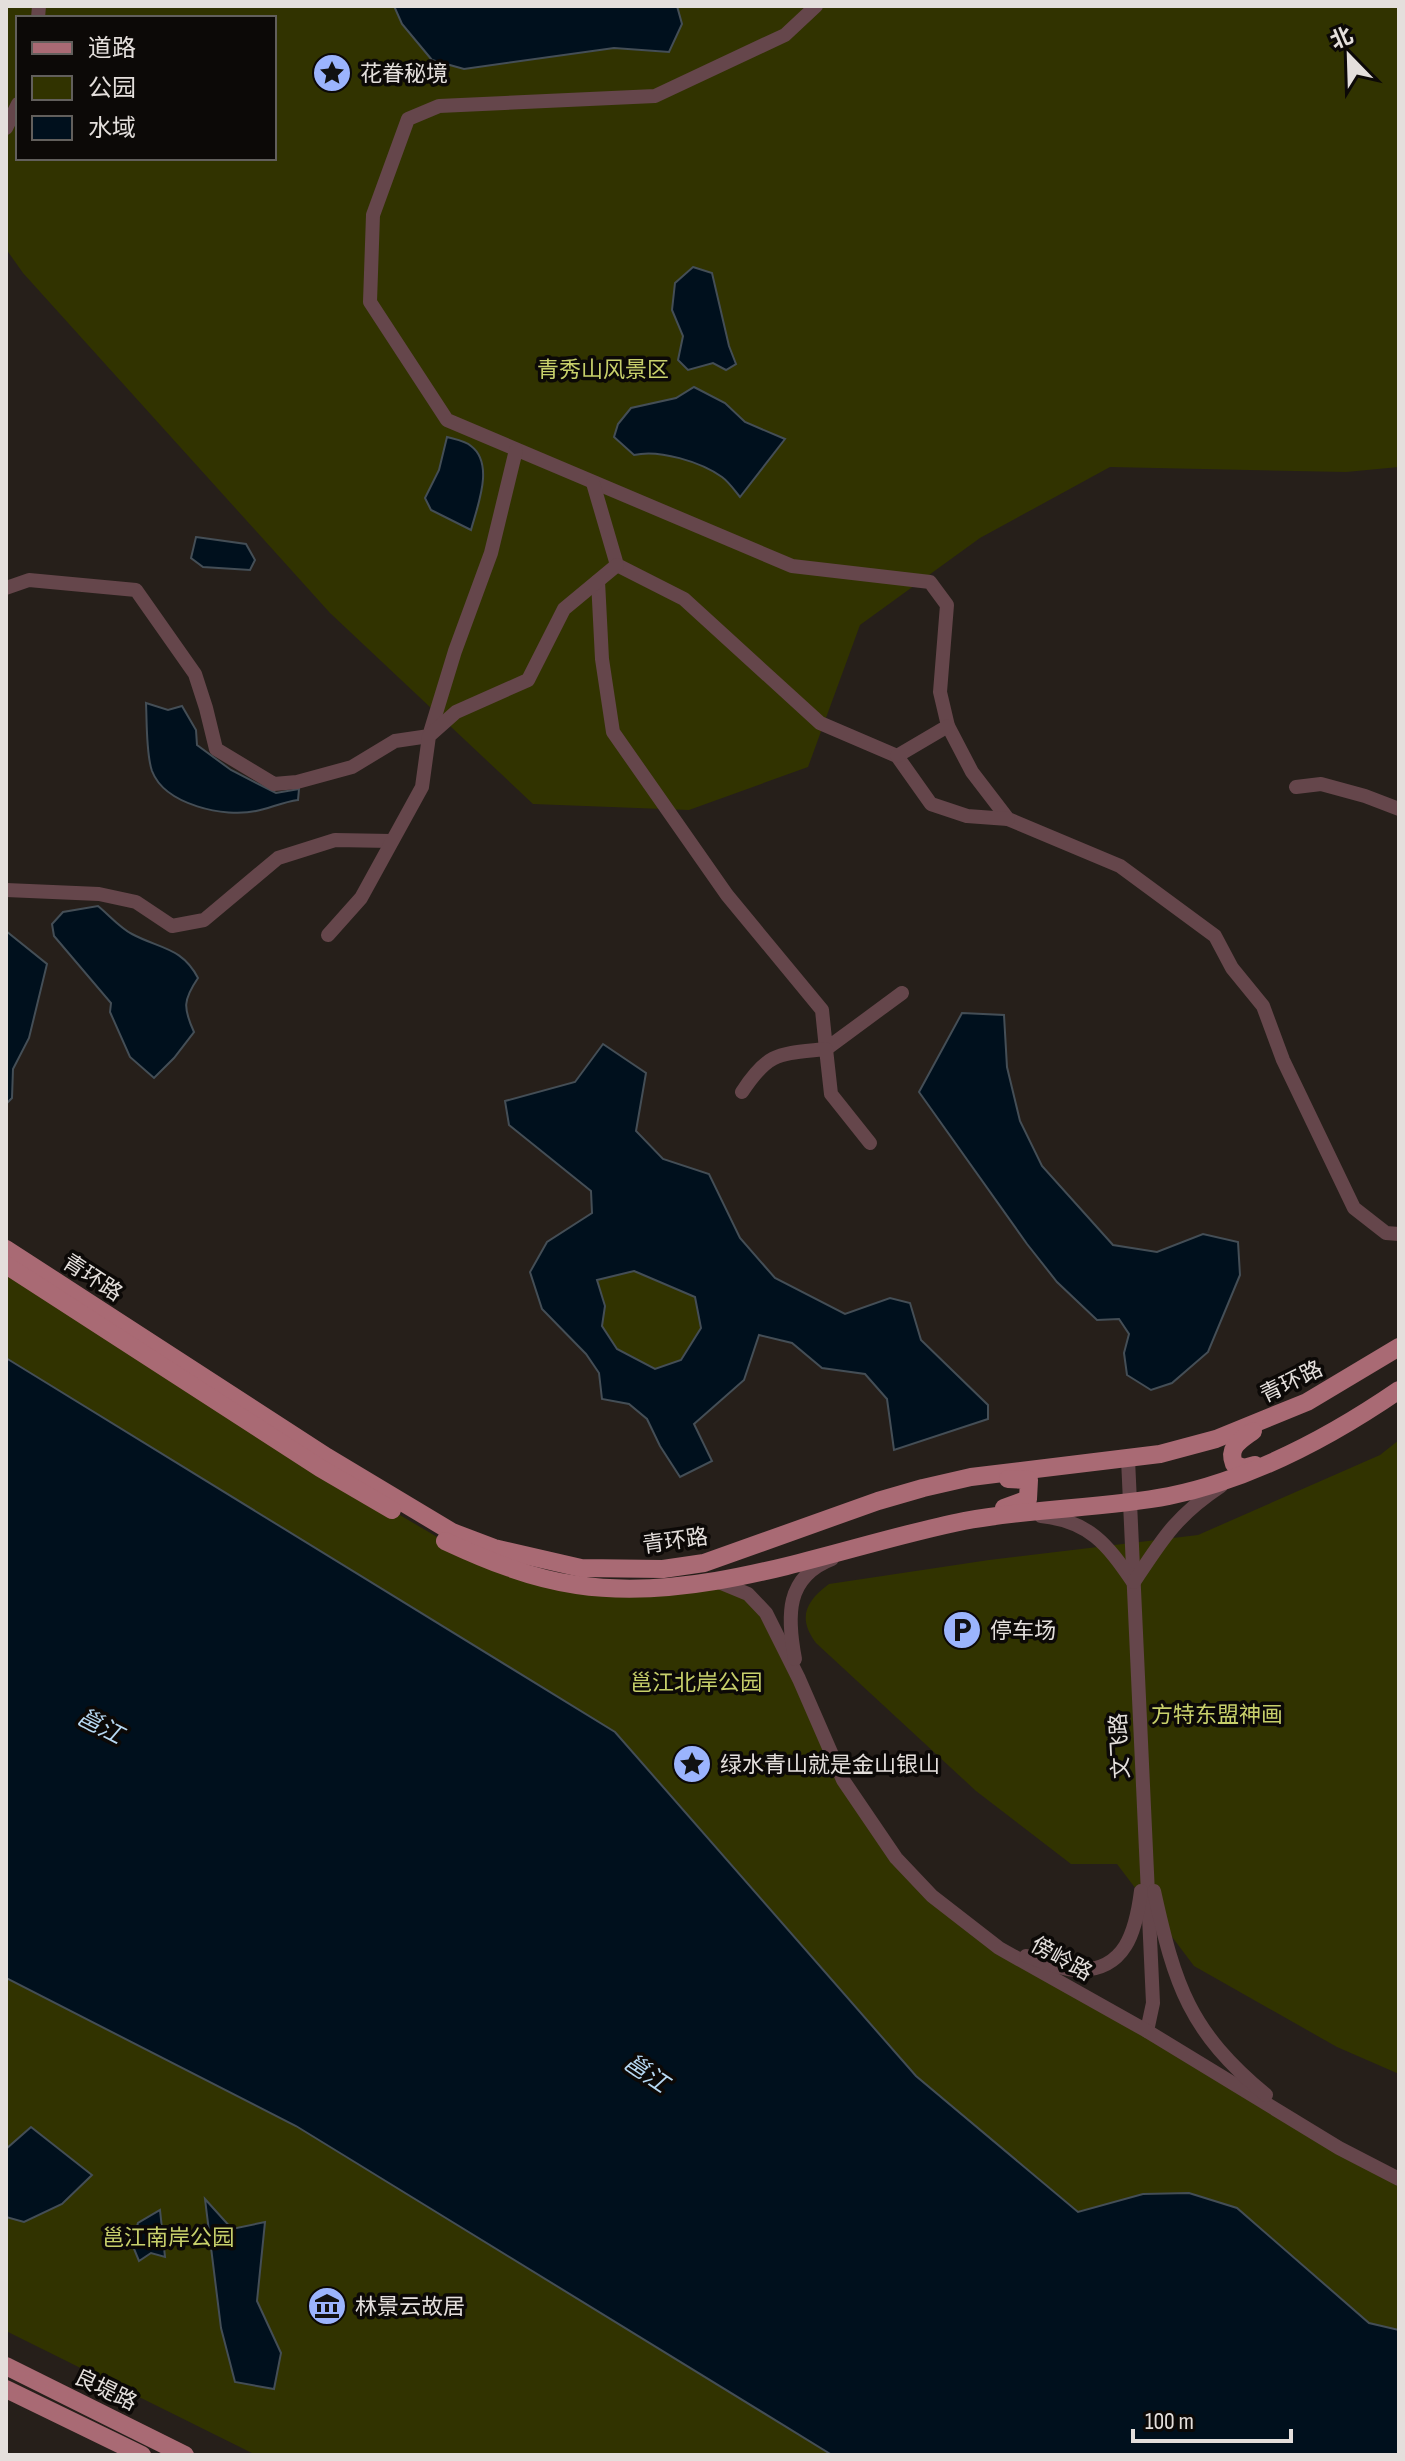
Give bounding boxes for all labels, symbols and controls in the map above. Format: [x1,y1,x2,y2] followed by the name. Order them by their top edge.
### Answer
[16,16,276,160] legend
[1309,16,1389,96] north arrow
[1326,22,1357,56] text: 北
[88,34,136,63] text: 道路
[311,52,353,94] place icon: 花眷秘境
[360,61,448,88] place label: 花眷秘境
[88,74,136,103] text: 公园
[88,114,136,143] text: 水域
[537,357,669,384] park label: 青秀山风景区
[57,1249,127,1308] street label: 青环路
[1256,1356,1327,1409] street label: 青环路
[641,1524,710,1559] street label: 青环路
[941,1609,983,1651] parking icon: 停车场
[990,1618,1056,1645] place label: 停车场
[630,1670,762,1697] park label: 邕江北岸公园
[1151,1702,1283,1729] park label: 方特东盟神画
[72,1703,130,1752] water label: 邕江
[1105,1712,1136,1780] street label: 文飞路
[671,1743,713,1785] place icon: 绿水青山就是金山银山
[720,1752,940,1779] place label: 绿水青山就是金山银山
[1026,1932,1097,1987] street label: 傍岭路
[618,2048,676,2101] water label: 邕江
[102,2225,234,2252] park label: 邕江南岸公园
[306,2285,348,2327] museum icon: 林景云故居
[355,2294,465,2321] place label: 林景云故居
[70,2364,141,2417] street label: 良堤路
[1133,2393,1291,2443] scale bar
[1145,2407,1194,2436] text: 100 m

